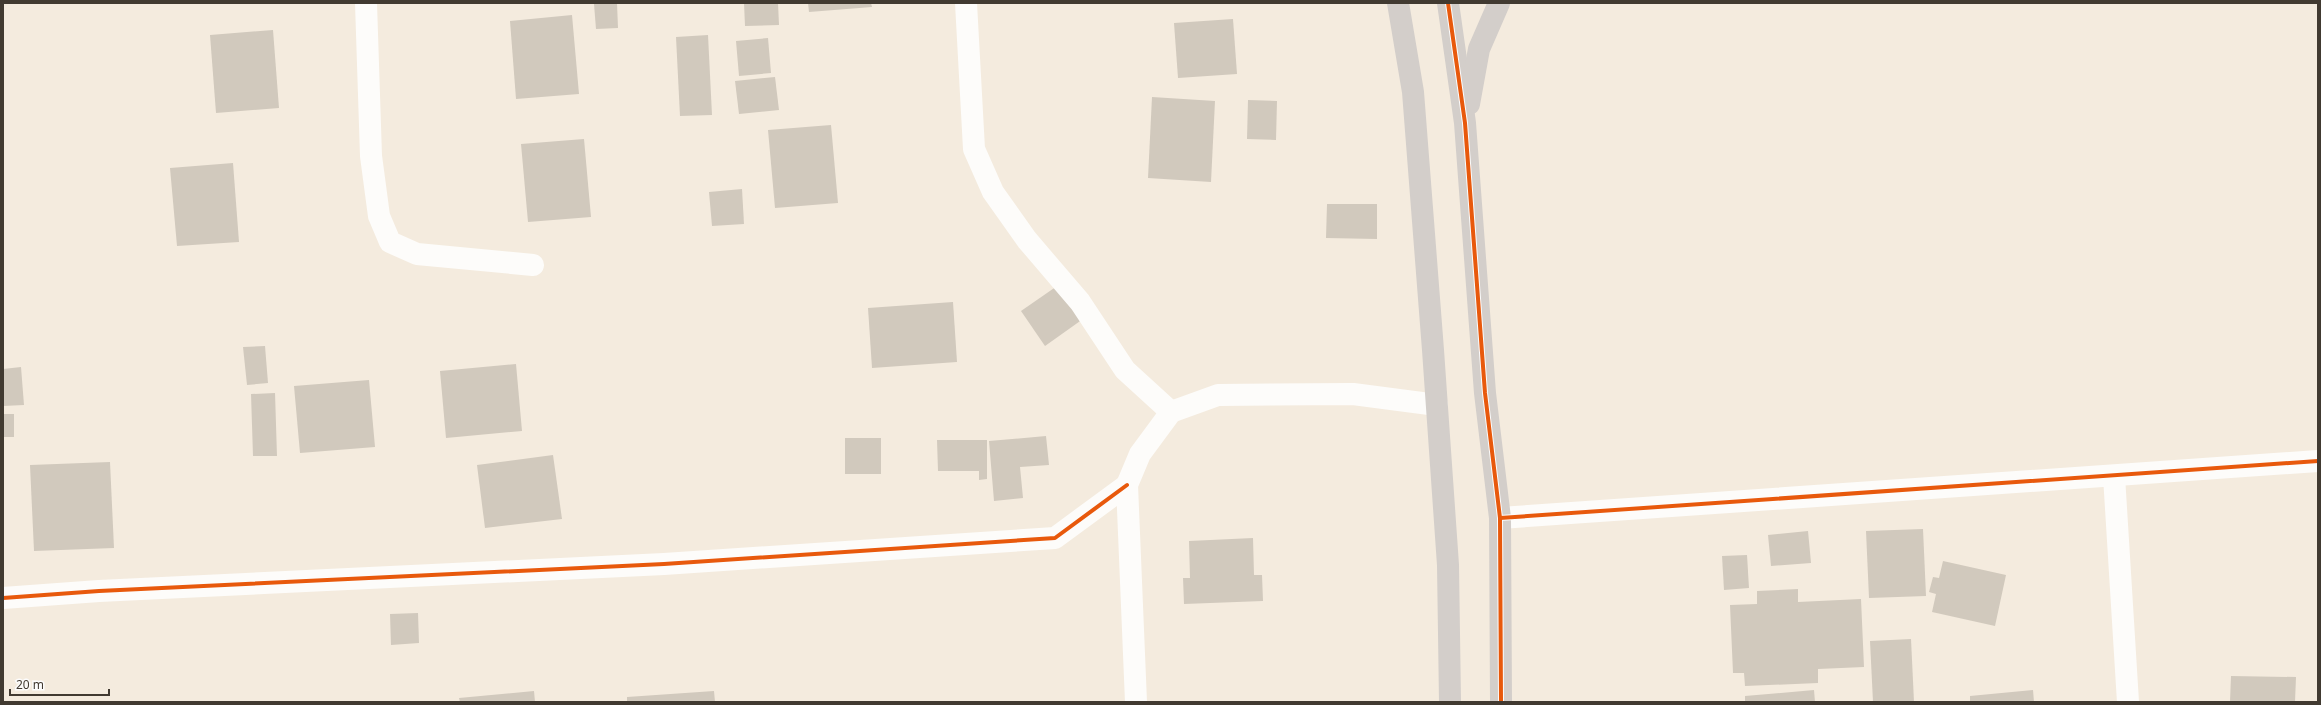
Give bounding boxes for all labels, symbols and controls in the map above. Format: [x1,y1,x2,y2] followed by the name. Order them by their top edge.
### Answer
[10,671,109,697] scale bar
[16,676,44,693] text: 20 m

